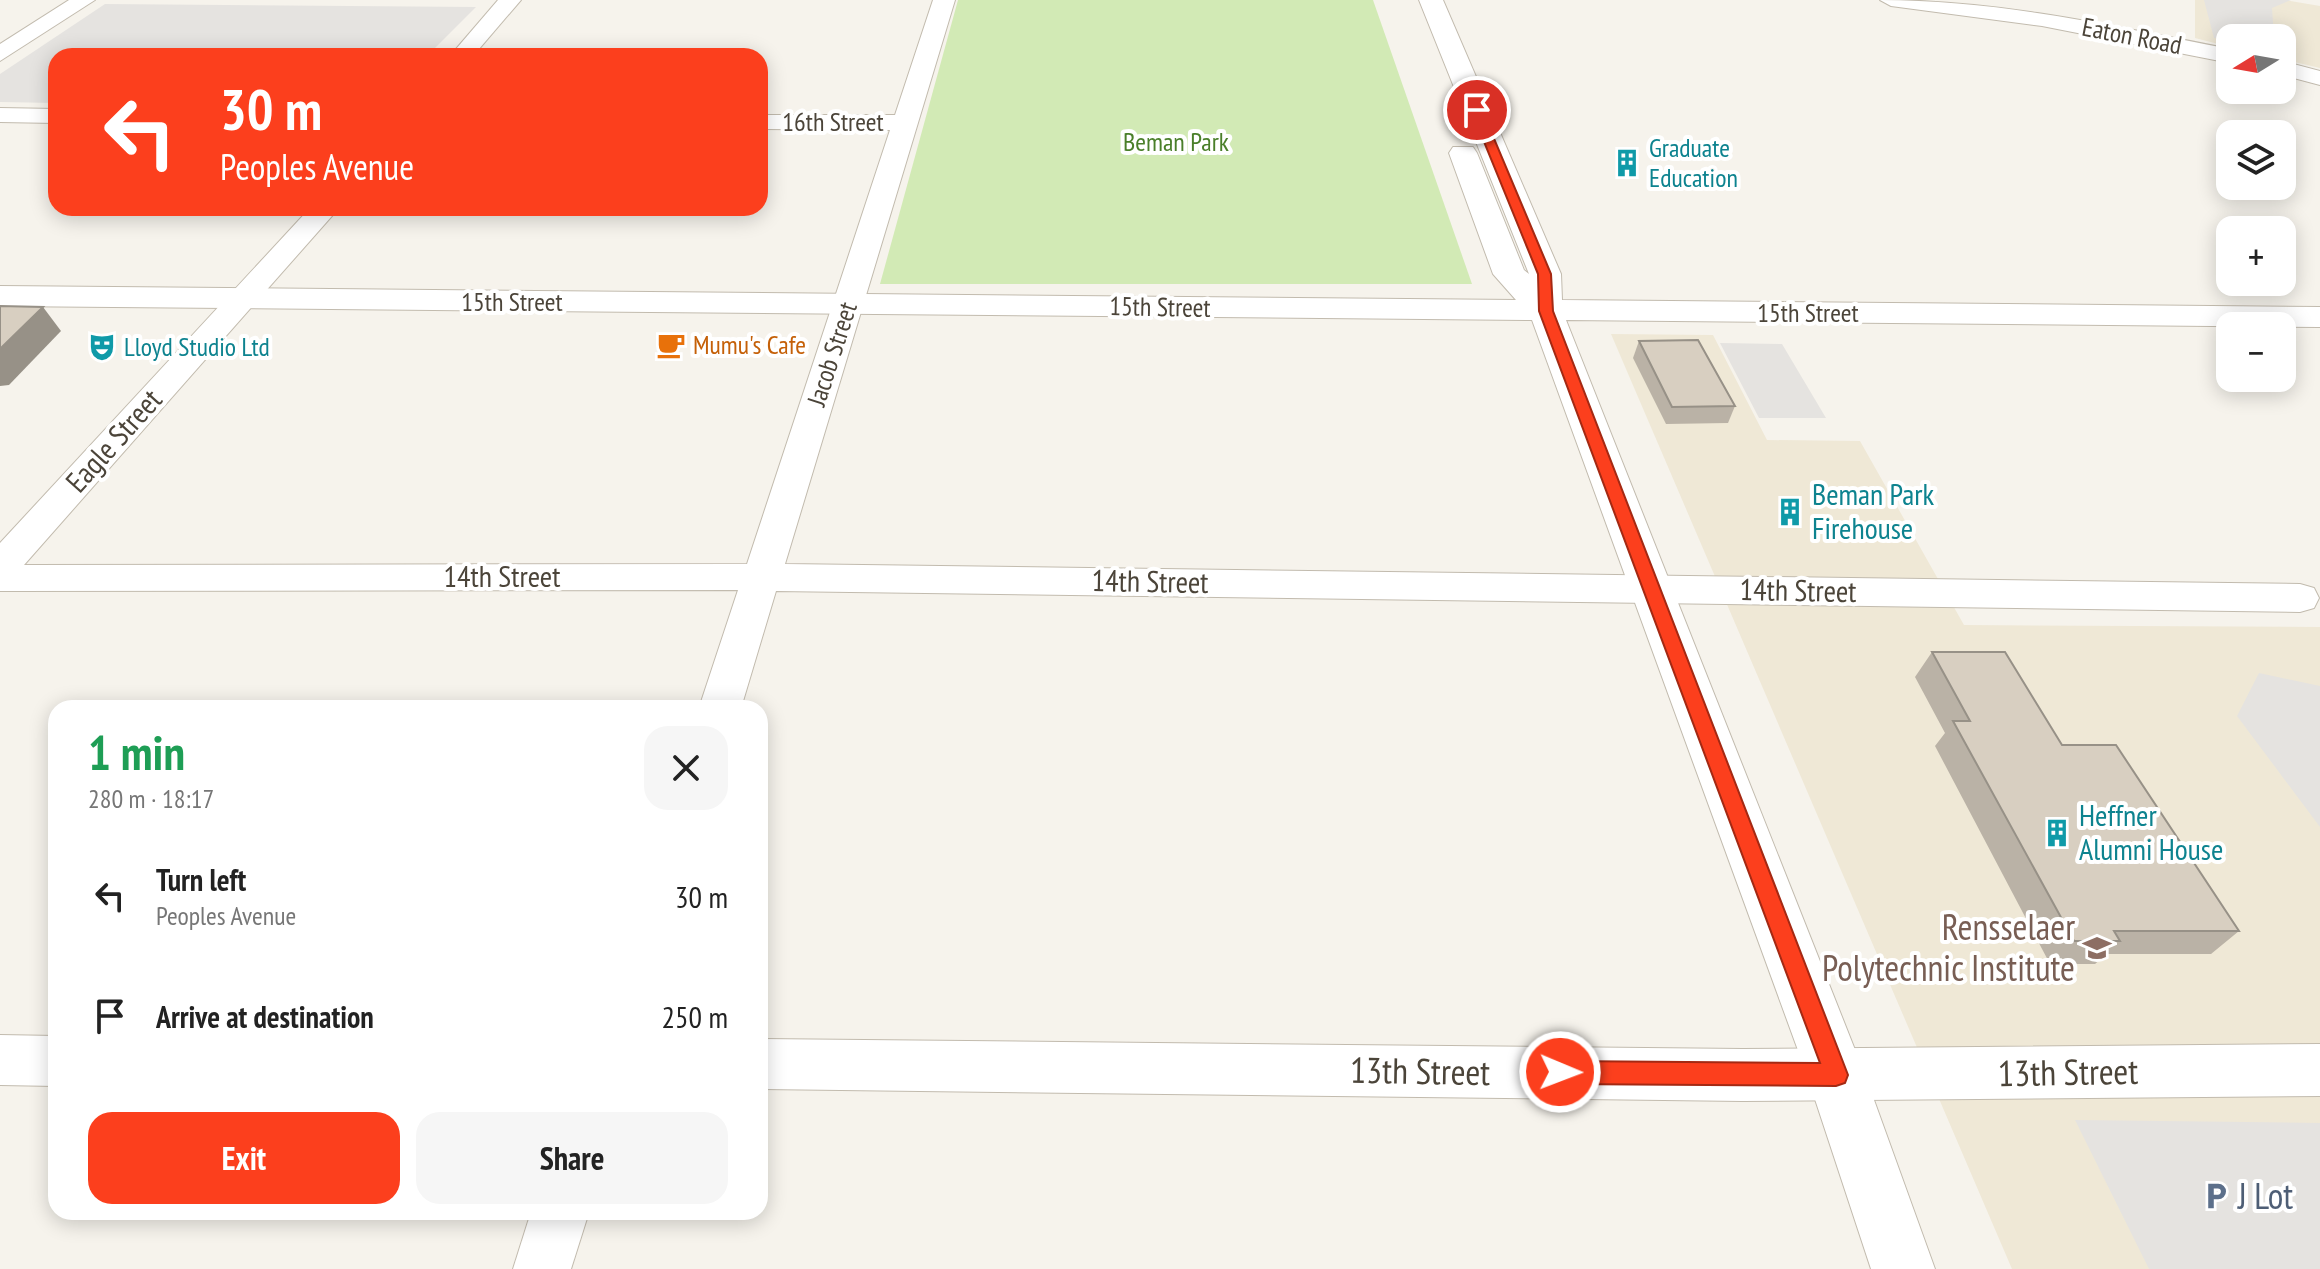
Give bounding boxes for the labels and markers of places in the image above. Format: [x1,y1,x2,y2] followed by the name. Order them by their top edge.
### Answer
[1443,76,1511,144] pin
[1649,131,1738,194] place label: Graduate Education
[1612,148,1642,178] building icon: Graduate Education
[693,328,806,361] place label: Mumu's Cafe
[124,330,270,363] place label: Lloyd Studio Ltd
[656,330,686,360] cafe icon: Mumu's Cafe
[87,332,117,362] theatre icon: Lloyd Studio Ltd
[1812,474,1935,547] place label: Beman Park Firehouse
[1775,497,1805,527] building icon: Beman Park Firehouse
[2079,795,2223,868] place label: Heffner Alumni House
[2042,818,2072,848] building icon: Heffner Alumni House
[1822,903,2075,991] place label: Rensselaer Polytechnic Institute
[2082,933,2112,963] school or university icon: Rensselaer Polytechnic Institute
[2237,1172,2293,1219] place label: J Lot
[2201,1181,2231,1211] parking icon: J Lot

